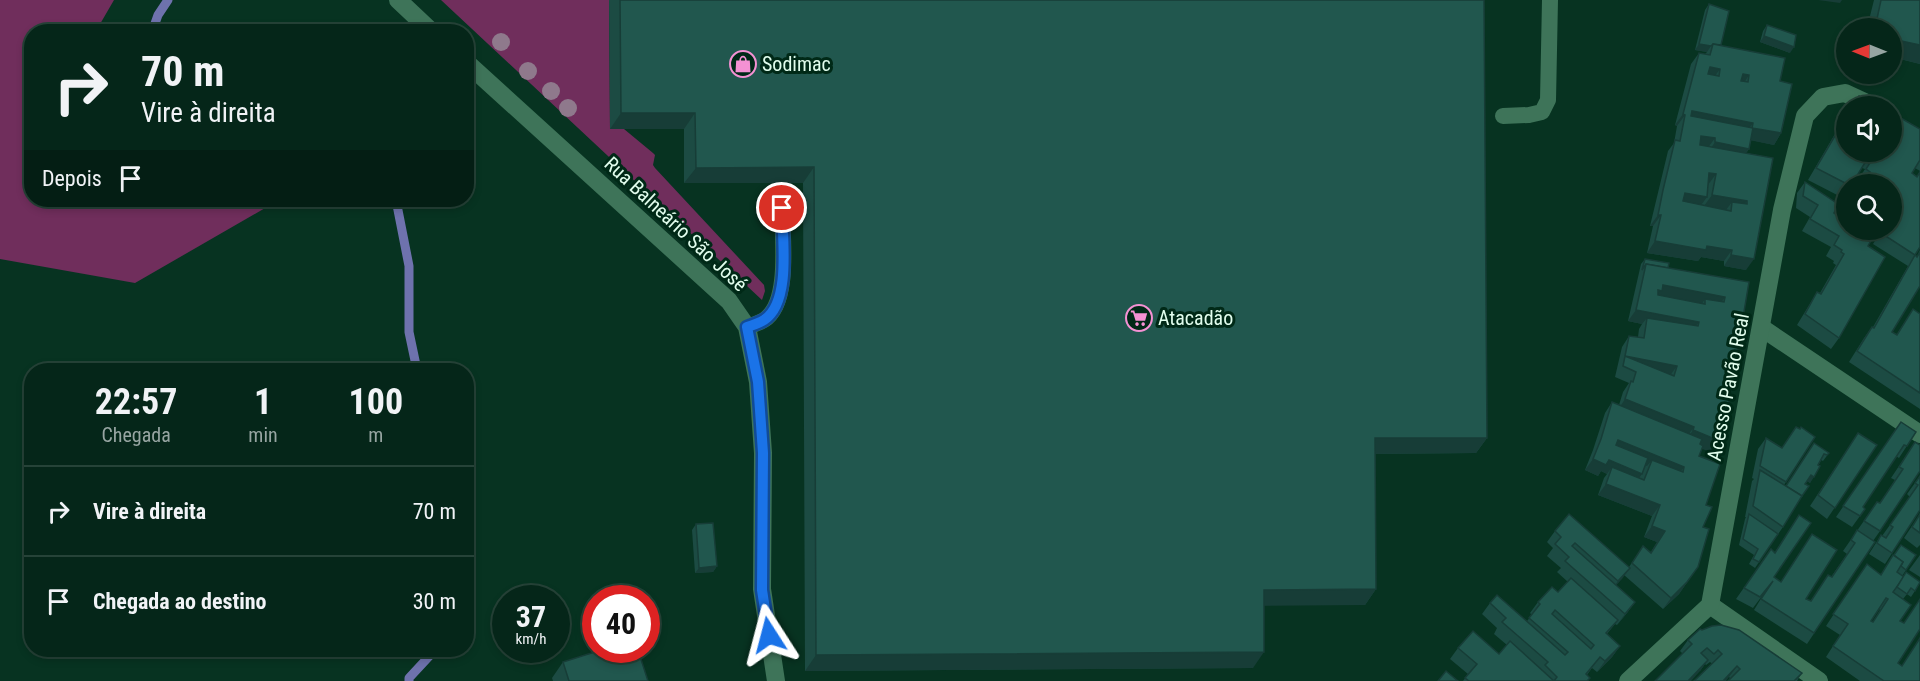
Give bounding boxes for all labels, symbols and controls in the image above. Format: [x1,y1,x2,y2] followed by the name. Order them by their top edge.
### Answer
[1836,18,1902,84] north arrow
[1836,18,1902,240] map controls
[141,47,224,96] text: 70 m
[42,48,120,126] icon: right
[728,49,758,79] shop icon: Sodimac
[762,52,831,76] place label: Sodimac
[1836,96,1902,162] button: sound
[141,97,276,129] text: Vire à direita
[600,152,752,296] street label: Rua Balneário São José
[114,162,147,195] icon: arrive
[42,166,102,191] text: Depois
[1836,174,1902,240] button: search
[756,182,807,233] pin
[765,191,798,224] icon: arrive
[1124,303,1154,333] supermarket icon: Atacadão
[1158,306,1233,330] place label: Atacadão
[1702,311,1754,463] street label: Acesso Pavão Real
[95,381,177,423] text: 22:57
[254,381,272,423] text: 1
[349,381,403,423] text: 100
[102,423,171,447] text: Chegada
[248,423,278,447] text: min
[368,423,383,447] text: m
[42,495,75,528] icon: right
[93,499,206,524] text: Vire à direita
[413,499,456,524] text: 70 m
[42,585,75,618] icon: arrive
[582,585,660,663] speed limit sign: 40
[93,589,267,614] text: Chegada ao destino
[413,589,456,614] text: 30 m
[516,599,546,634] text: 37
[737,603,801,667] position arrow
[516,630,546,648] text: km/h

